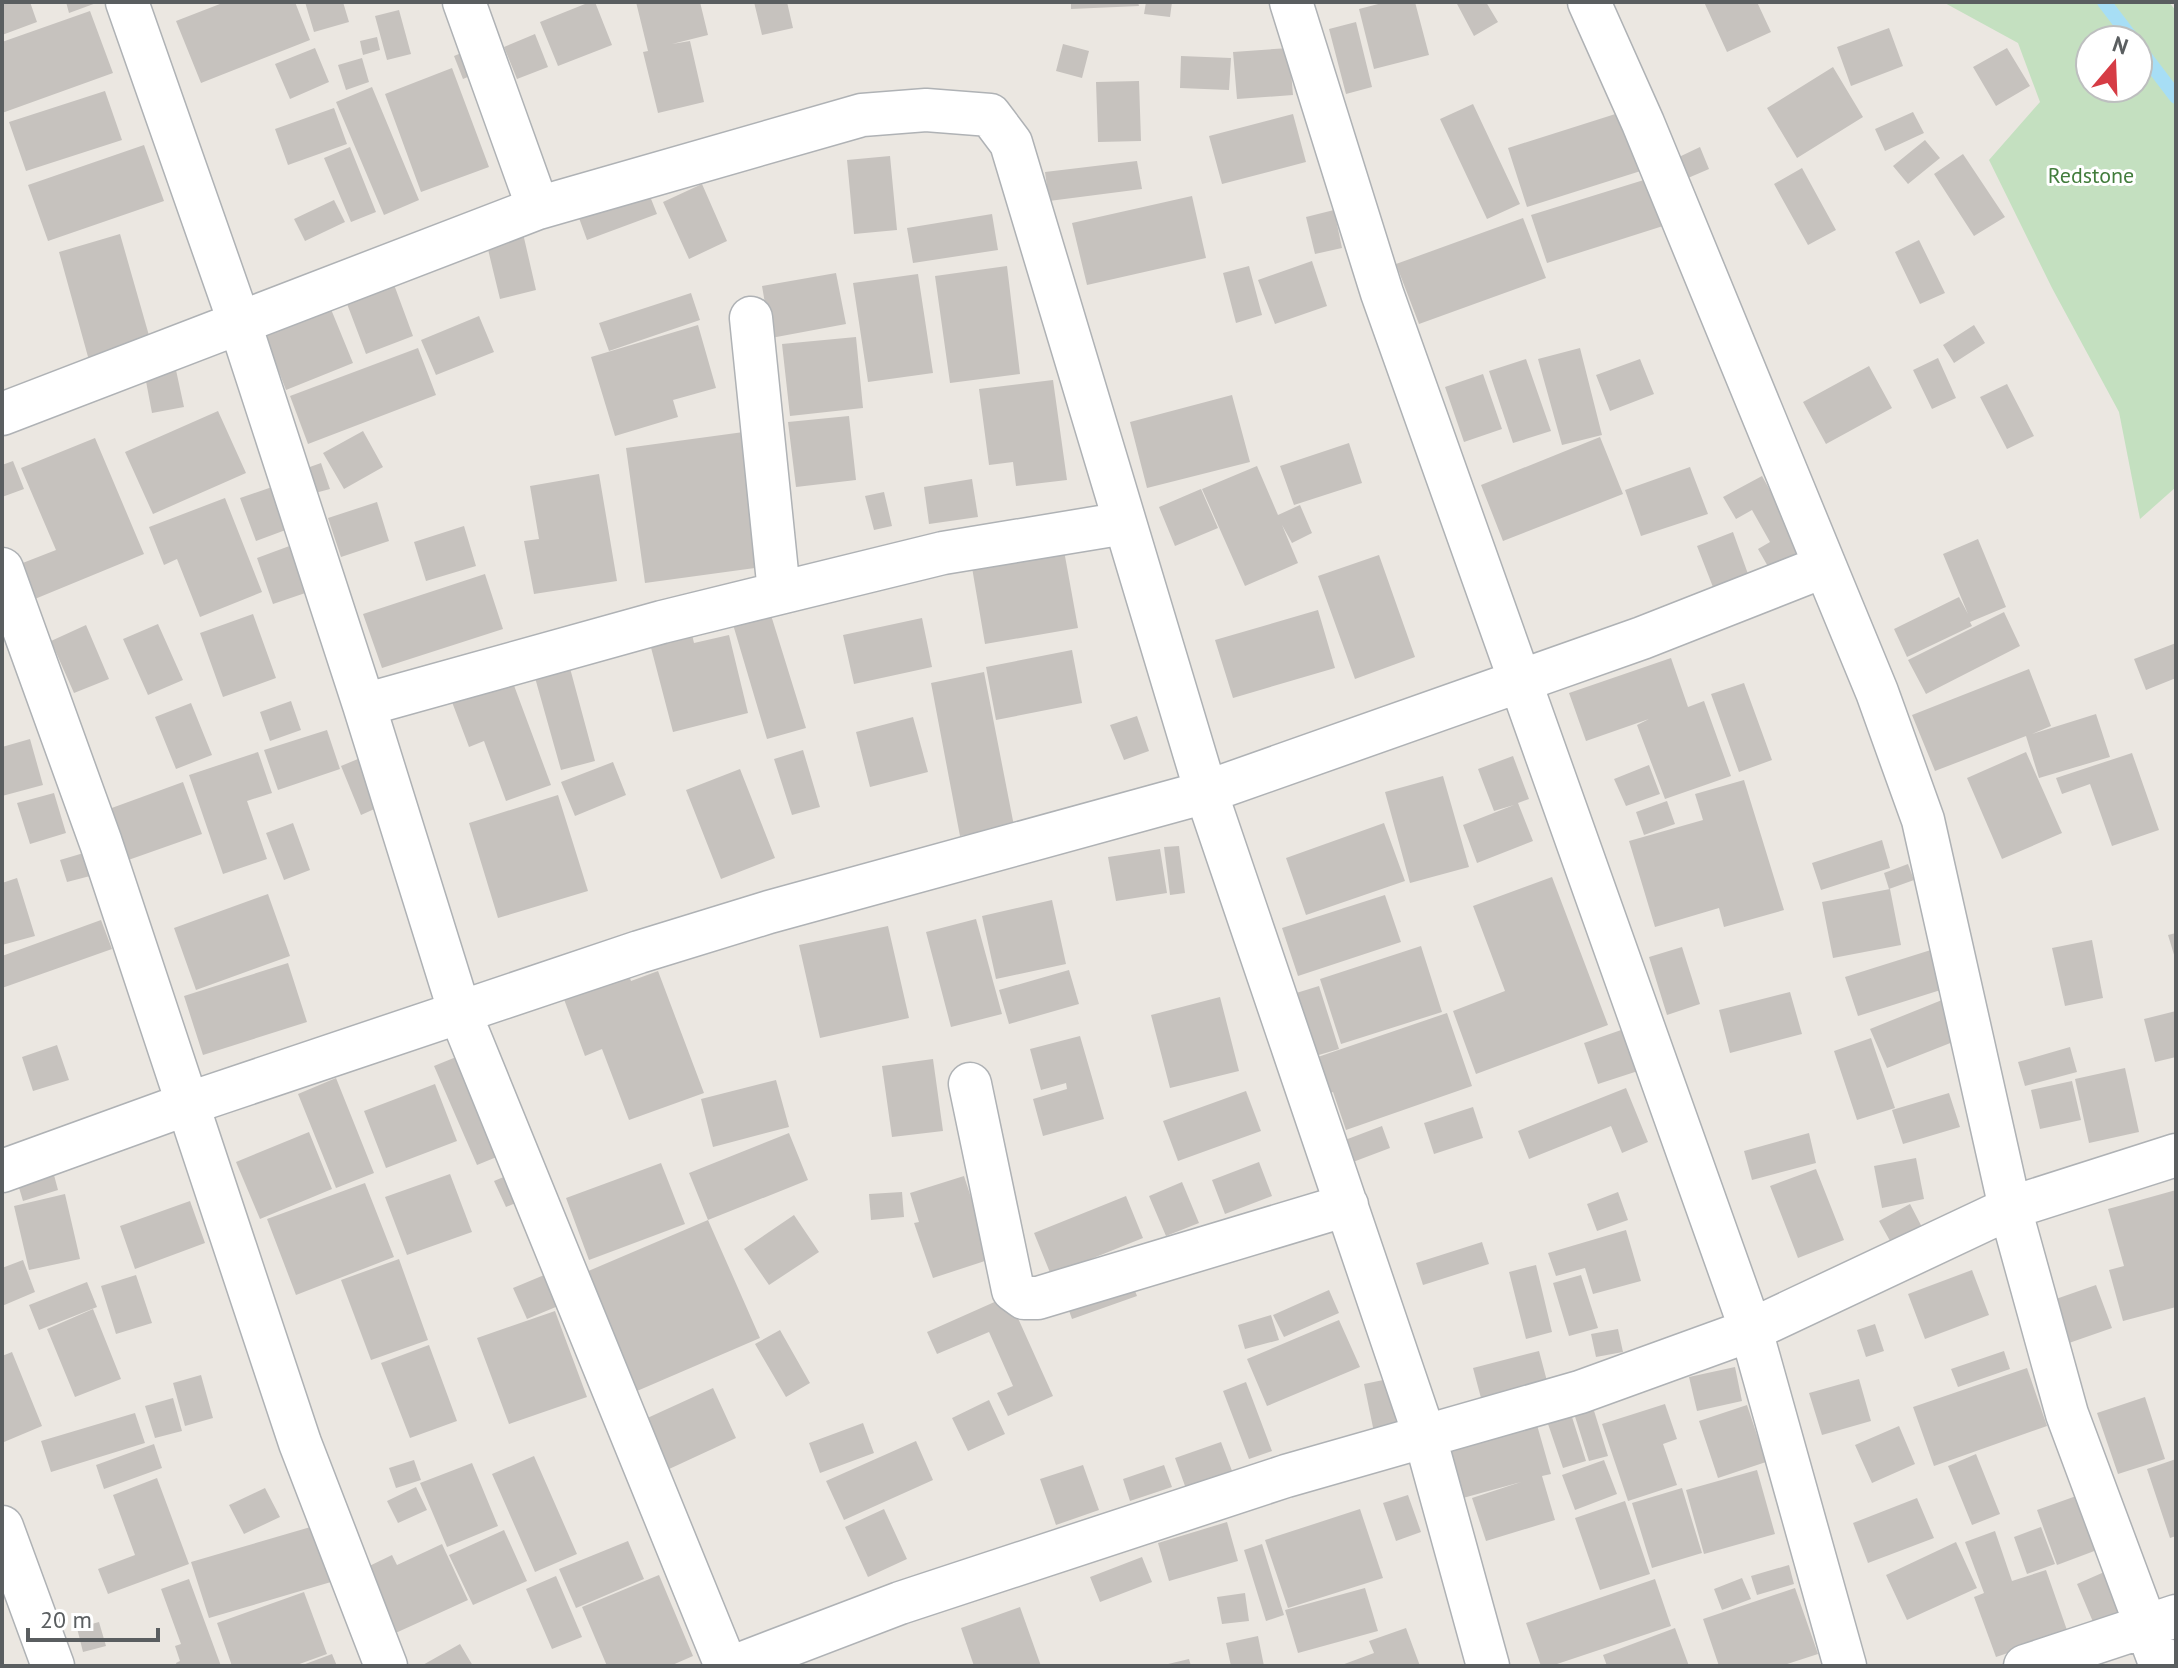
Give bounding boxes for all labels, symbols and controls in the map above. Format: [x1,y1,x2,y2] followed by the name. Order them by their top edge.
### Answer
[2074,24,2154,104] north arrow
[2109,29,2132,61] text: N
[2048,161,2134,189] park label: Redstone
[28,1592,158,1642] scale bar
[40,1604,92,1635] text: 20 m

